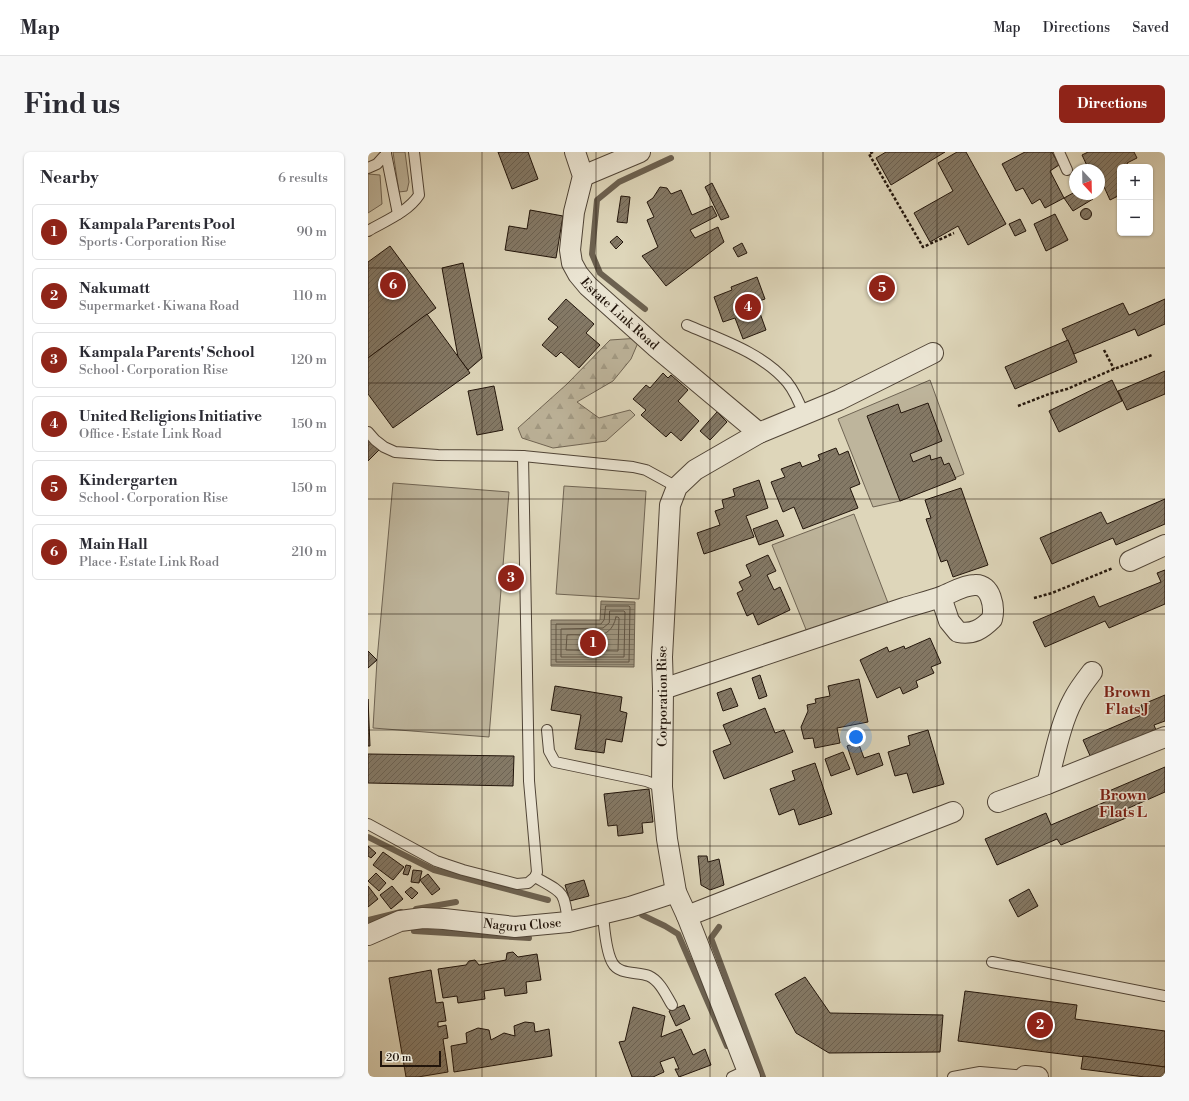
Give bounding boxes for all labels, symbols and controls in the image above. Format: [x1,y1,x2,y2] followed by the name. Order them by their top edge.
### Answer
[20,16,60,40] text: Map
[993,19,1021,37] text: Map
[1043,19,1110,37] text: Directions
[1132,19,1169,37] text: Saved
[1059,85,1165,123] button: Directions
[24,87,120,122] text: Find us
[1069,164,1105,200] north arrow
[1117,164,1153,236] map controls
[1117,164,1153,200] button: +
[40,167,99,189] text: Nearby
[278,170,328,186] text: 6 results
[1117,200,1153,236] button: −
[79,215,235,234] text: Kampala Parents Pool
[51,224,57,240] text: 1
[296,224,327,240] text: 90 m
[79,234,226,250] text: Sports · Corporation Rise
[380,270,406,300] pin: 6
[869,273,895,303] pin: 5
[577,275,662,354] street label: Estate Link Road
[79,279,150,298] text: Nakumatt
[50,288,58,304] text: 2
[293,288,327,304] text: 110 m
[735,292,761,322] pin: 4
[79,298,239,314] text: Supermarket · Kiwana Road
[79,343,255,362] text: Kampala Parents' School
[50,352,58,368] text: 3
[291,352,327,368] text: 120 m
[79,362,228,378] text: School · Corporation Rise
[79,407,262,426] text: United Religions Initiative
[50,416,58,432] text: 4
[292,416,327,432] text: 150 m
[79,426,222,442] text: Office · Estate Link Road
[79,471,177,490] text: Kindergarten
[50,480,58,496] text: 5
[292,480,327,496] text: 150 m
[79,490,228,506] text: School · Corporation Rise
[79,535,148,554] text: Main Hall
[50,544,58,560] text: 6
[292,544,327,560] text: 210 m
[79,554,219,570] text: Place · Estate Link Road
[498,563,524,593] pin: 3
[580,628,606,658] pin: 1
[654,645,671,747] street label: Corporation Rise
[1104,683,1151,719] district label: Brown Flats J
[846,727,866,747] your location
[1099,786,1147,822] district label: Brown Flats L
[482,915,563,935] street label: Naguru Close
[1027,1010,1053,1040] pin: 2
[380,1049,441,1068] scale bar
[386,1051,411,1065] text: 20 m

